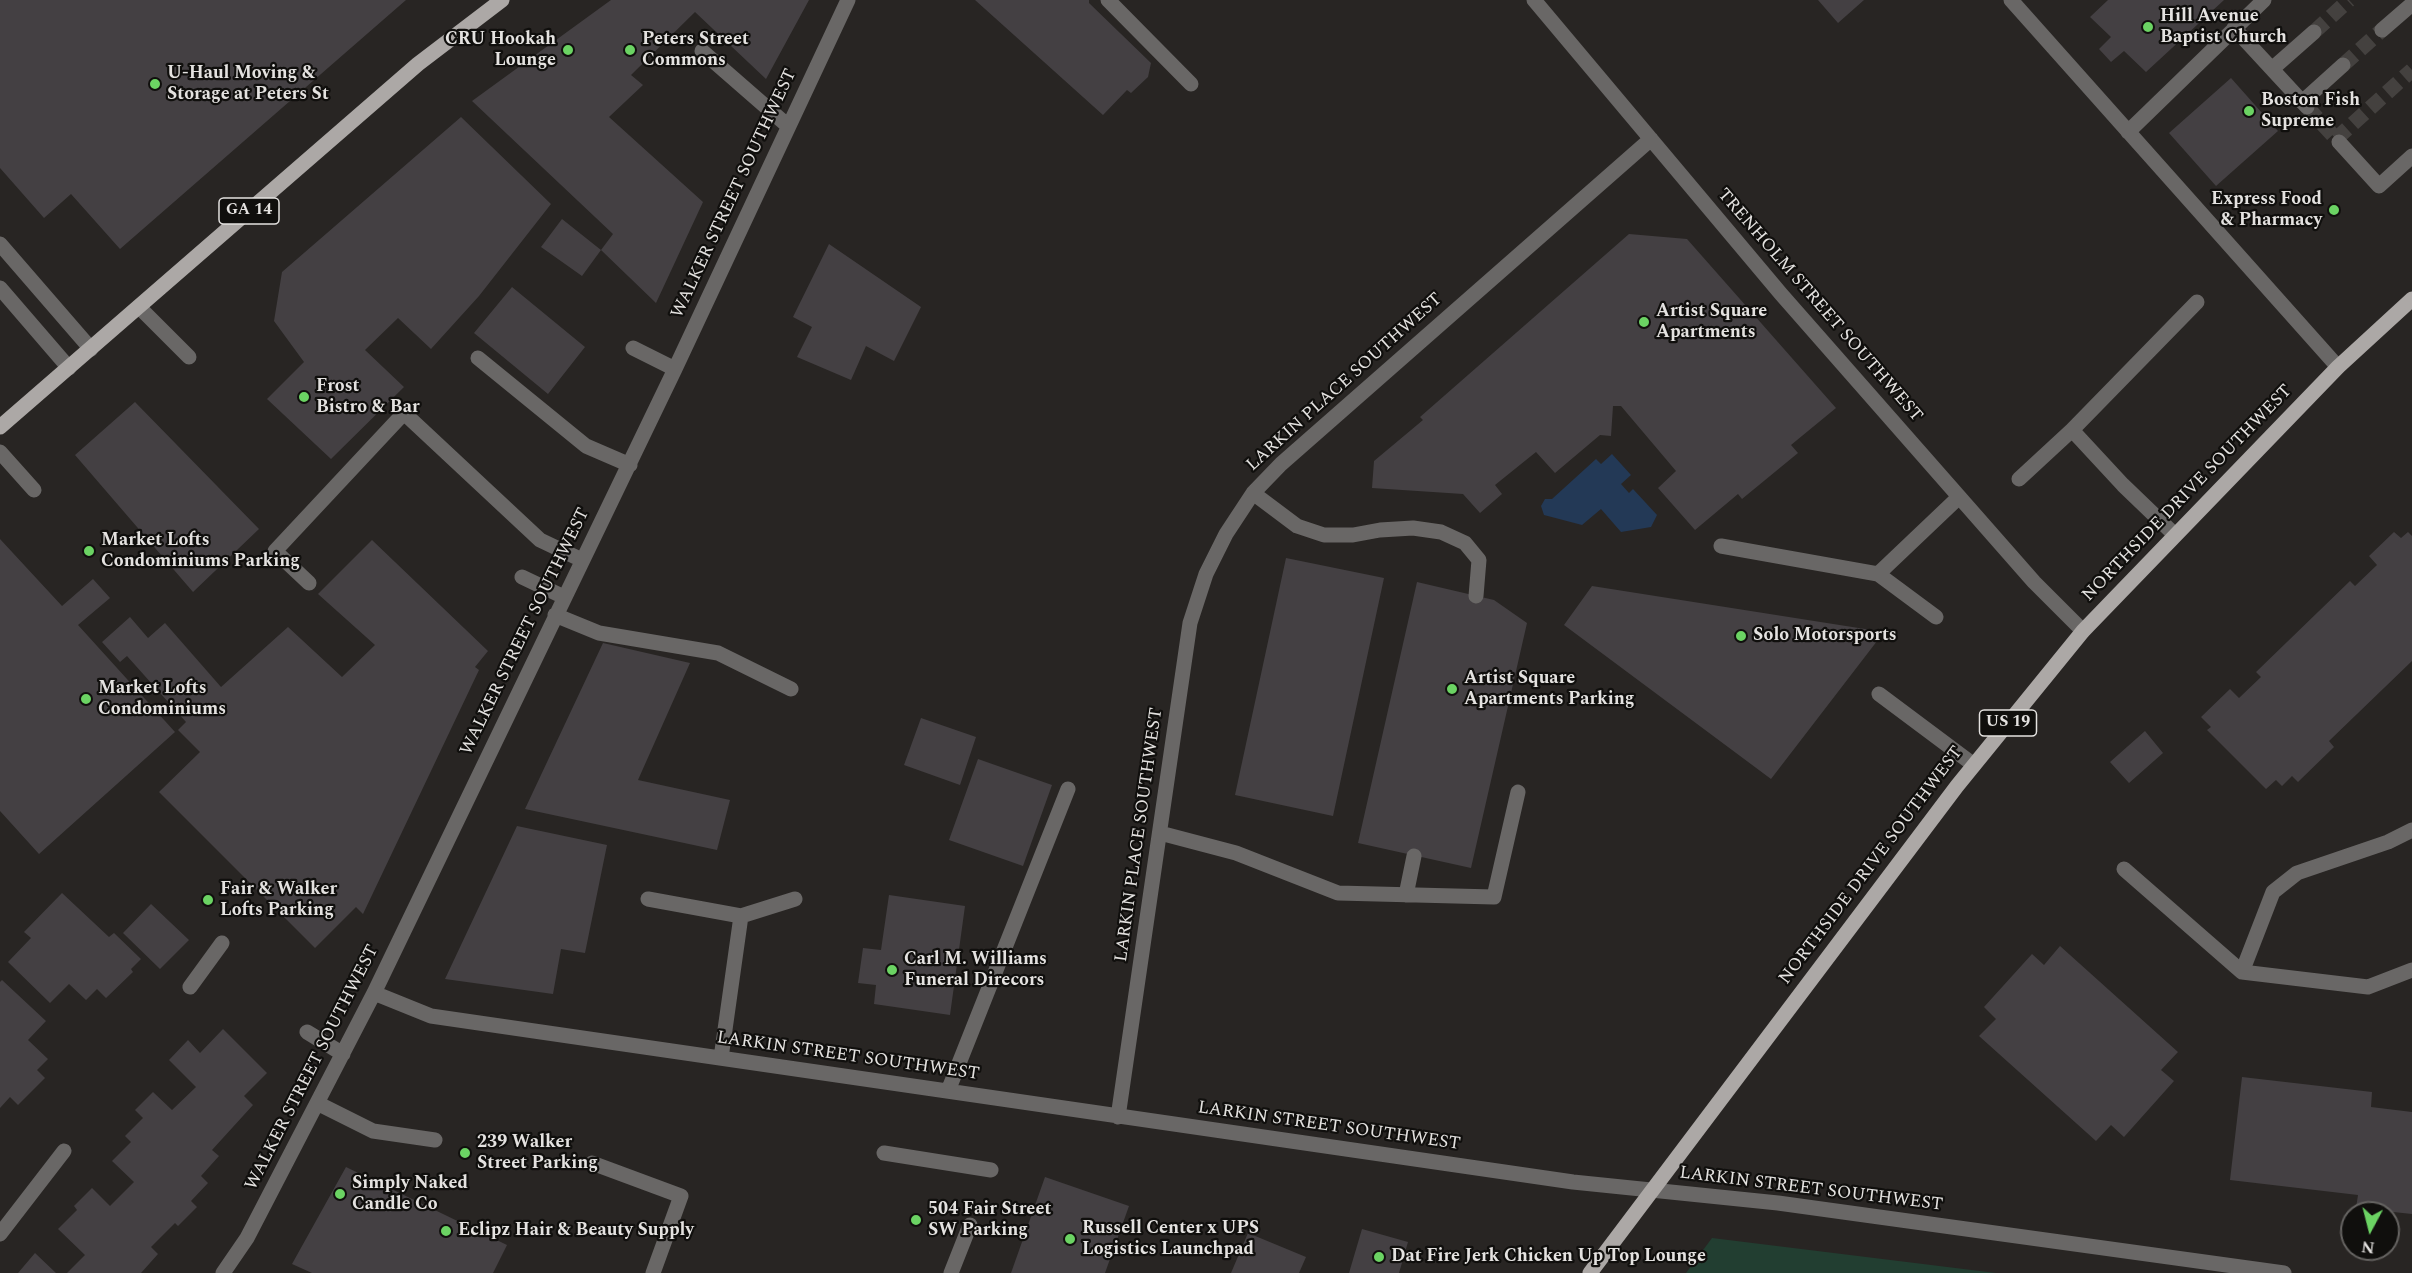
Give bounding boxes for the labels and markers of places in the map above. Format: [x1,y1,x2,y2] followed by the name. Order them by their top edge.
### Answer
[2160,6,2287,48] place label: Hill Avenue Baptist Church
[2141,20,2155,34] marker: Hill Avenue Baptist Church
[445,29,556,72] place label: CRU Hookah Lounge
[642,29,749,72] place label: Peters Street Commons
[561,43,575,57] marker: CRU Hookah Lounge
[623,43,637,57] marker: Peters Street Commons
[167,63,329,106] place label: U-Haul Moving & Storage at Peters St
[148,77,162,91] marker: U-Haul Moving & Storage at Peters St
[2261,90,2360,132] place label: Boston Fish Supreme
[2242,104,2256,118] marker: Boston Fish Supreme
[2211,189,2322,232] place label: Express Food & Pharmacy
[2327,203,2341,217] marker: Express Food & Pharmacy
[1656,301,1767,344] place label: Artist Square Apartments
[1637,315,1651,329] marker: Artist Square Apartments
[316,376,420,418] place label: Frost Bistro & Bar
[297,390,311,404] marker: Frost Bistro & Bar
[101,530,300,572] place label: Market Lofts Condominiums Parking
[82,544,96,558] marker: Market Lofts Condominiums Parking
[1753,625,1897,647] place label: Solo Motorsports
[1734,629,1748,643] marker: Solo Motorsports
[1464,668,1635,710] place label: Artist Square Apartments Parking
[98,678,226,720] place label: Market Lofts Condominiums
[1445,682,1459,696] marker: Artist Square Apartments Parking
[79,692,93,706] marker: Market Lofts Condominiums
[220,879,337,922] place label: Fair & Walker Lofts Parking
[201,893,215,907] marker: Fair & Walker Lofts Parking
[904,949,1047,992] place label: Carl M. Williams Funeral Direcors
[885,963,899,977] marker: Carl M. Williams Funeral Direcors
[477,1132,598,1174] place label: 239 Walker Street Parking
[458,1146,472,1160] marker: 239 Walker Street Parking
[352,1173,468,1216] place label: Simply Naked Candle Co
[333,1187,347,1201] marker: Simply Naked Candle Co
[928,1199,1051,1242] place label: 504 Fair Street SW Parking
[909,1213,923,1227] marker: 504 Fair Street SW Parking
[1082,1218,1259,1260] place label: Russell Center x UPS Logistics Launchpad
[458,1220,694,1242] place label: Eclipz Hair & Beauty Supply
[439,1224,453,1238] marker: Eclipz Hair & Beauty Supply
[1063,1232,1077,1246] marker: Russell Center x UPS Logistics Launchpad
[1391,1246,1706,1268] place label: Dat Fire Jerk Chicken Up Top Lounge
[1372,1250,1386,1264] marker: Dat Fire Jerk Chicken Up Top Lounge

